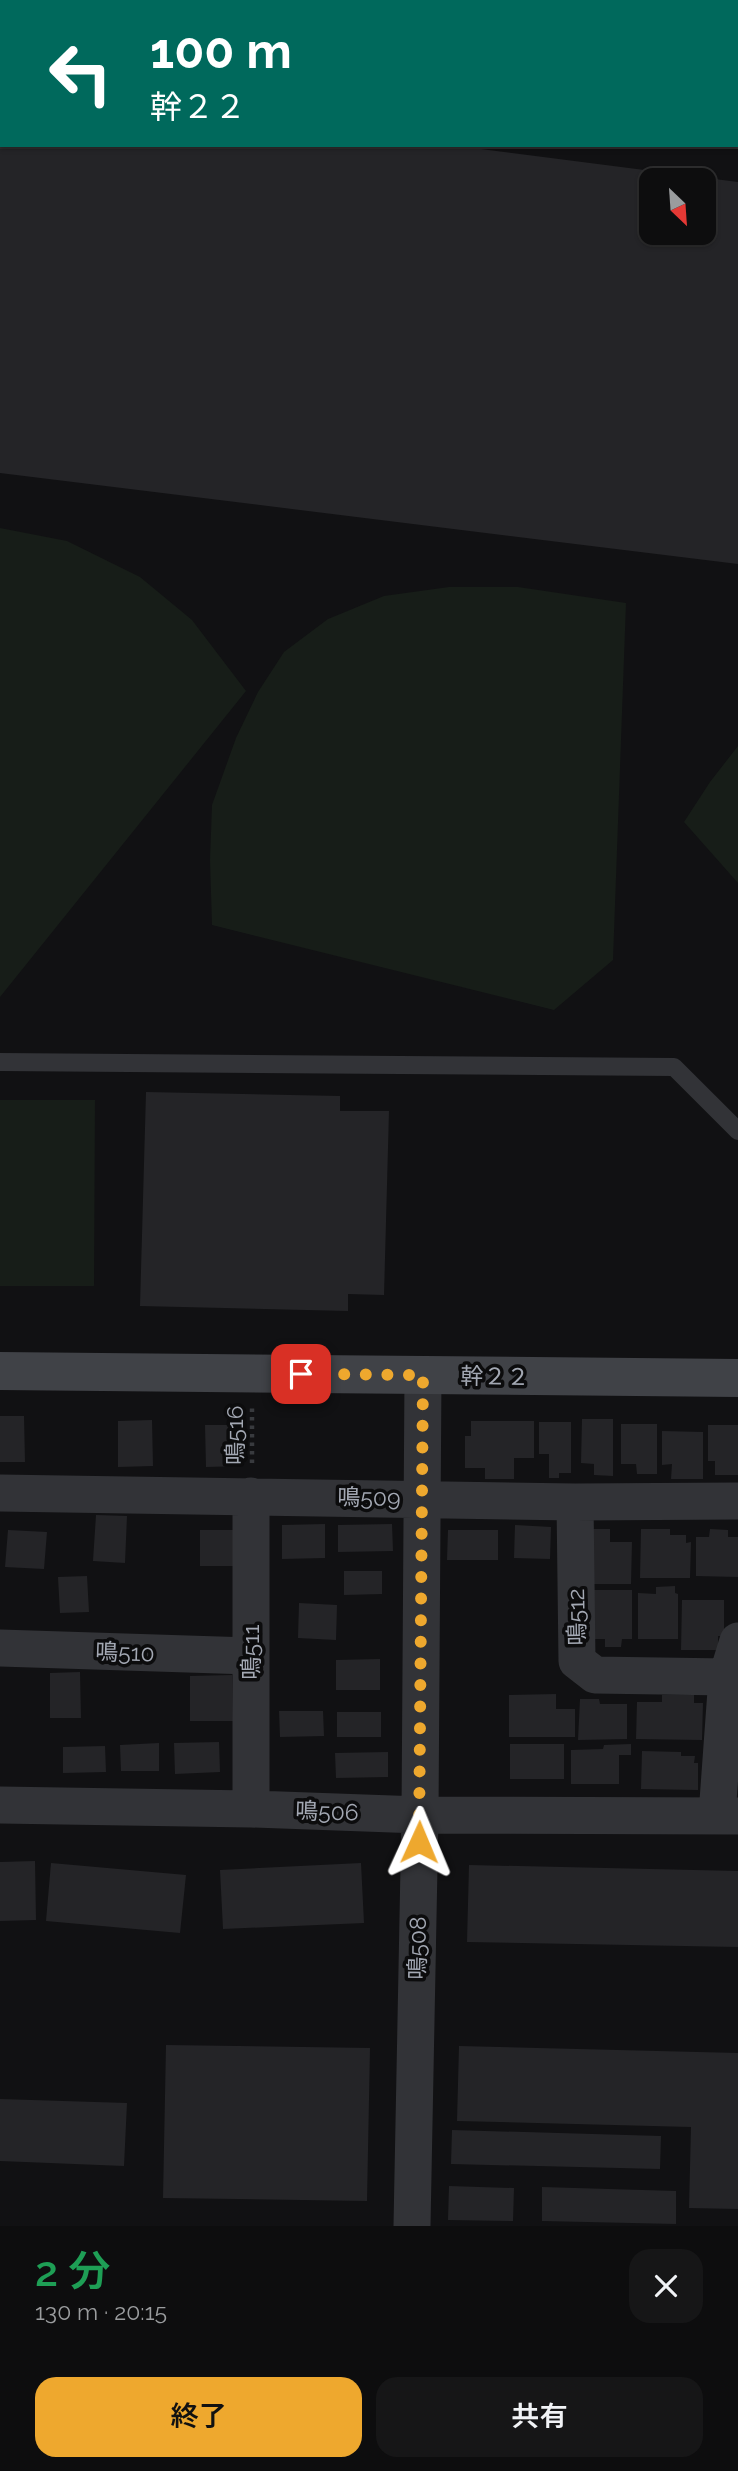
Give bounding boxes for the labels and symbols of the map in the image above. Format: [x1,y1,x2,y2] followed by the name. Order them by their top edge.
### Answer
[639,168,716,245] north arrow
[271,1344,331,1404] pin
[460,1362,530,1390] street label: 幹２２
[221,1405,248,1465] street label: 鳴516
[337,1483,401,1511] street label: 鳴509
[562,1588,590,1646] street label: 鳴512
[237,1624,264,1680] street label: 鳴511
[95,1637,155,1667] street label: 鳴510
[295,1796,359,1826] street label: 鳴506
[382,1805,456,1879] position arrow
[403,1916,431,1980] street label: 鳴508

